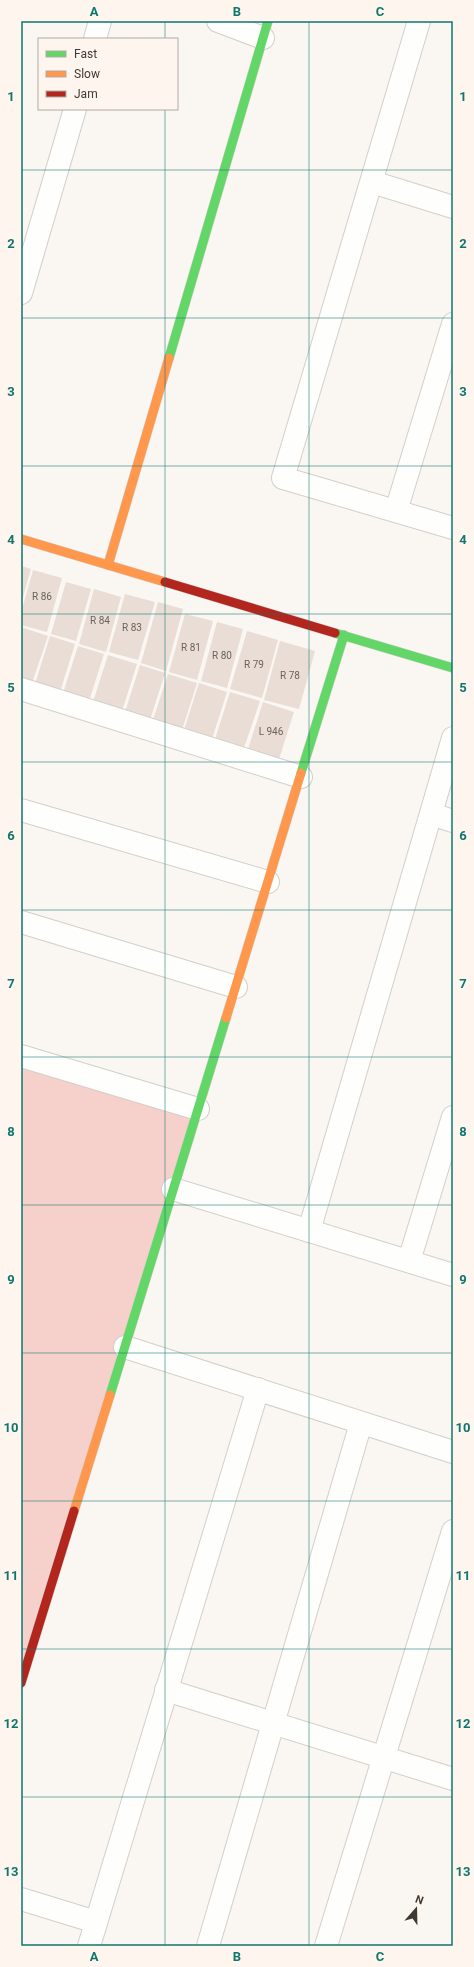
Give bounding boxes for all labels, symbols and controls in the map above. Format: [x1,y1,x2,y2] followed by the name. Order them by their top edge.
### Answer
[90,4,99,19] text: A
[233,4,241,19] text: B
[376,4,385,19] text: C
[38,38,178,110] legend
[74,47,97,61] text: Fast
[74,67,100,81] text: Slow
[74,87,98,101] text: Jam
[7,89,15,104] text: 1
[459,89,467,104] text: 1
[7,236,15,251] text: 2
[459,236,467,251] text: 2
[7,384,15,399] text: 3
[459,384,467,399] text: 3
[7,532,15,547] text: 4
[459,532,467,547] text: 4
[32,591,52,602] house number: R 86
[90,615,110,626] house number: R 84
[122,622,142,633] house number: R 83
[181,642,201,653] house number: R 81
[212,650,232,661] house number: R 80
[244,659,264,670] house number: R 79
[280,670,300,681] house number: R 78
[7,680,15,695] text: 5
[459,680,467,695] text: 5
[259,726,284,737] house number: L 946
[7,828,15,843] text: 6
[459,828,467,843] text: 6
[7,976,15,991] text: 7
[459,976,467,991] text: 7
[7,1124,15,1139] text: 8
[459,1124,467,1139] text: 8
[7,1272,15,1287] text: 9
[459,1272,467,1287] text: 9
[4,1420,18,1435] text: 10
[456,1420,470,1435] text: 10
[4,1568,18,1583] text: 11
[456,1568,470,1583] text: 11
[4,1716,18,1731] text: 12
[456,1716,470,1731] text: 12
[4,1864,18,1879] text: 13
[456,1864,470,1879] text: 13
[396,1889,436,1929] north arrow
[413,1893,425,1908] text: N
[90,1949,99,1964] text: A
[233,1949,241,1964] text: B
[376,1949,385,1964] text: C

